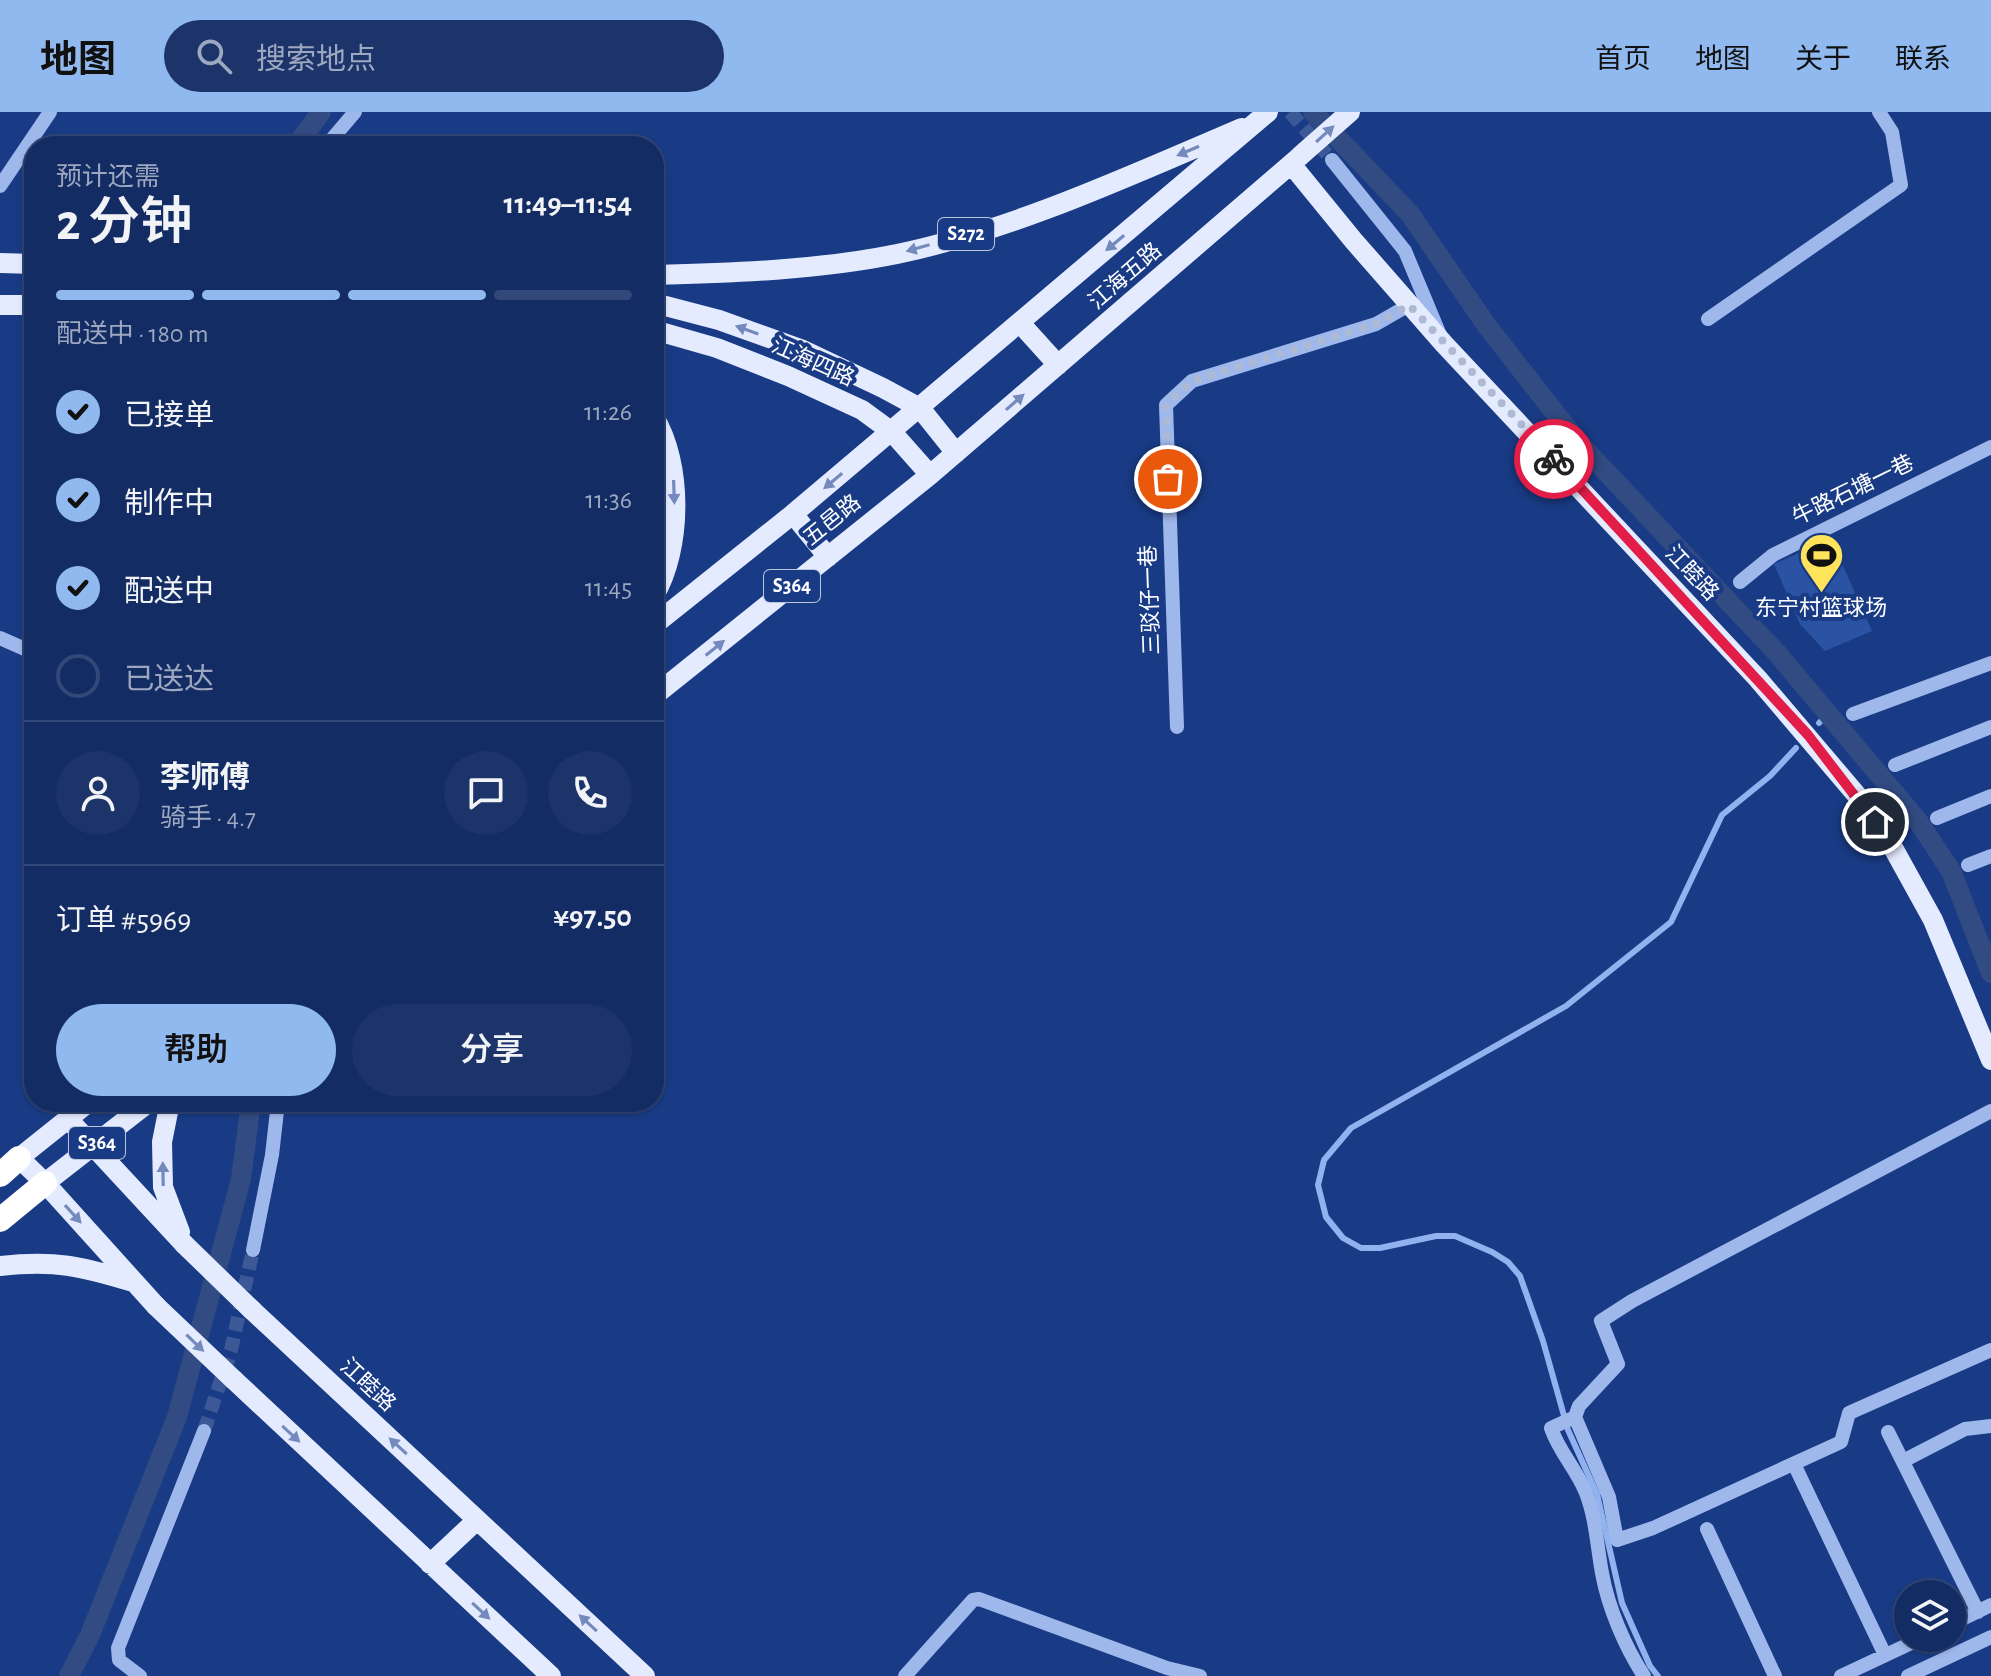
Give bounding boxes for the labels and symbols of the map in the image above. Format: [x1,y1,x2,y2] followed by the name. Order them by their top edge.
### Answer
[1314,126,1334,143] one-way arrow
[1176,144,1200,157] one-way arrow
[938,218,994,250] road number: S272
[1105,234,1125,251] one-way arrow
[1084,238,1165,313] street label: 江海五路
[905,242,929,255] one-way arrow
[735,323,759,336] one-way arrow
[768,333,858,390] street label: 江海四路
[1005,394,1025,411] one-way arrow
[1514,419,1594,499] courier
[1134,445,1202,513] pin
[1788,450,1917,529] street label: 牛路石塘一巷
[823,472,843,489] one-way arrow
[667,480,680,505] one-way arrow
[799,490,865,549] street label: 五邑路
[1797,531,1845,594] sports icon: 东宁村篮球场
[1661,541,1723,605] street label: 江睦路
[1136,545,1163,655] street label: 三驳仔一巷
[764,570,820,602] road number: S364
[1755,596,1887,619] place label: 东宁村篮球场
[705,640,725,656] one-way arrow
[1841,788,1909,856] pin
[69,1127,125,1159] road number: S364
[157,1161,169,1186] one-way arrow
[64,1204,81,1224] one-way arrow
[185,1334,204,1352] one-way arrow
[336,1354,400,1416] street label: 江睦路
[281,1425,300,1443] one-way arrow
[389,1437,408,1455] one-way arrow
[471,1602,490,1620] one-way arrow
[579,1614,598,1632] one-way arrow

